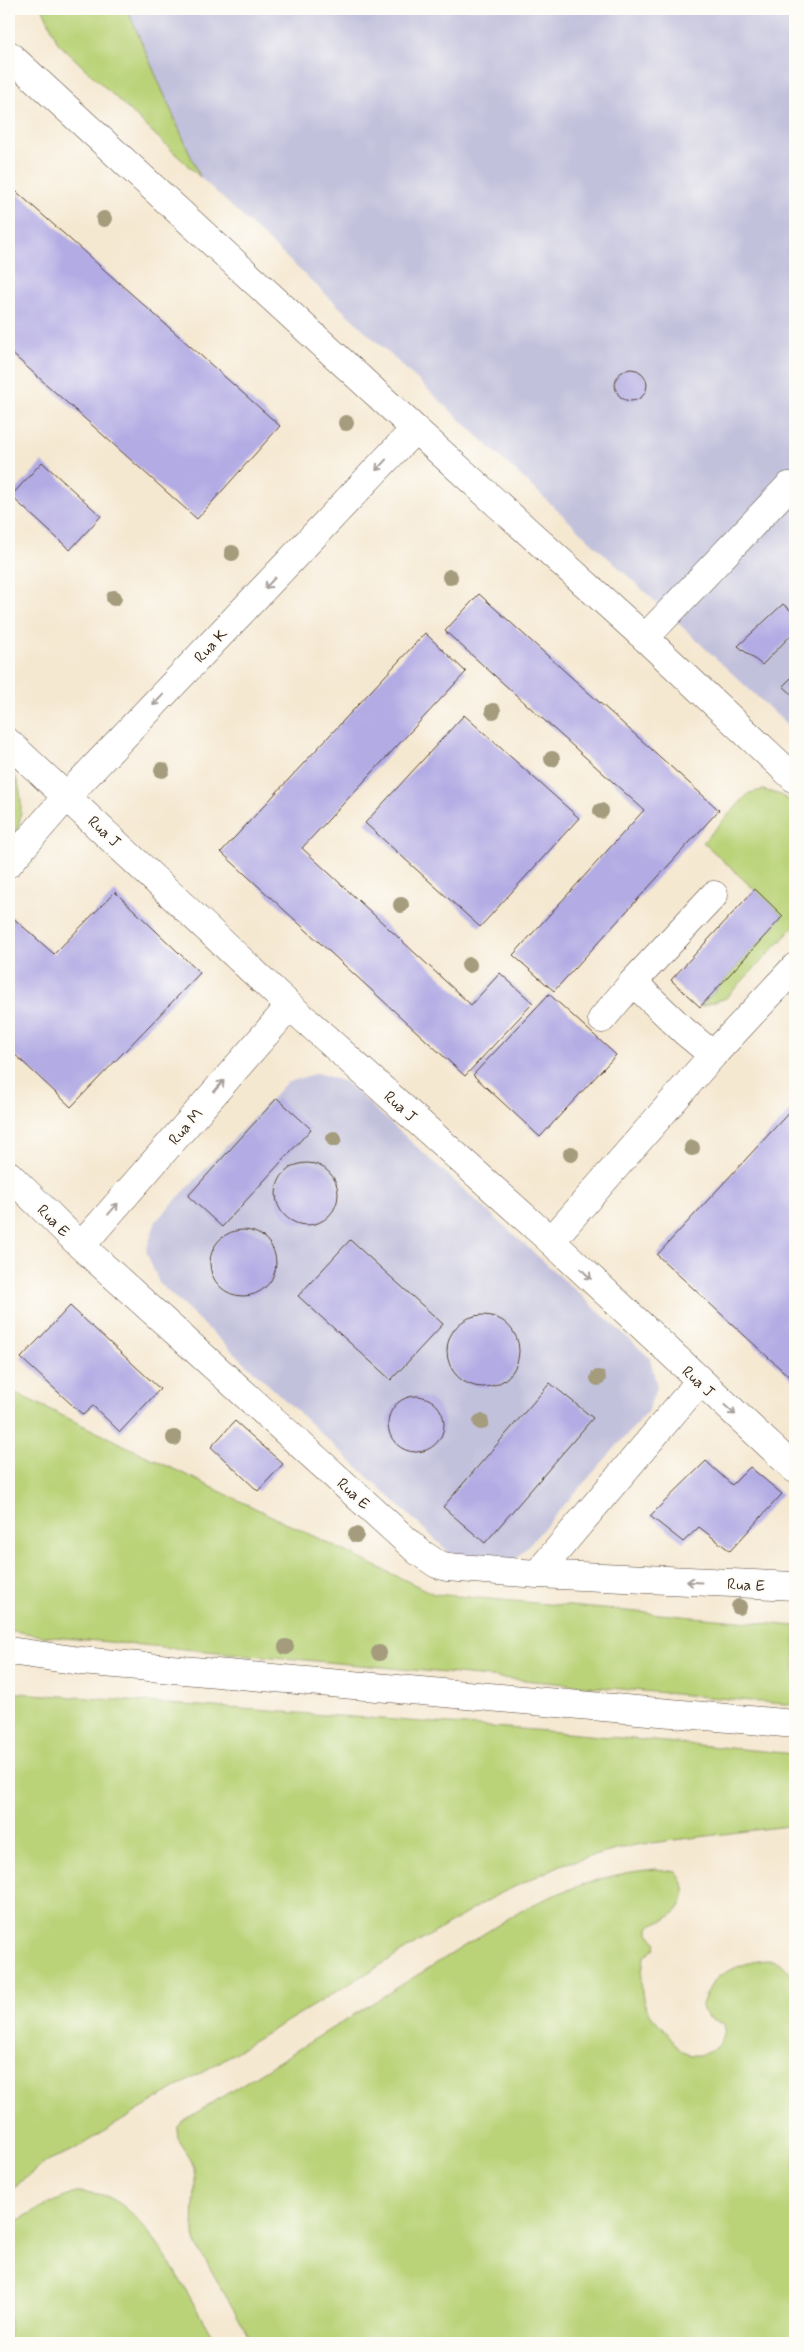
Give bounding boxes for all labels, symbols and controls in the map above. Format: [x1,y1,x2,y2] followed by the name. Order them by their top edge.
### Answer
[375,458,387,471] one-way arrow
[264,576,276,589] one-way arrow
[190,624,233,668] street label: Rua K
[152,694,164,707] one-way arrow
[83,811,125,853] street label: Rua J
[214,1080,225,1093] one-way arrow
[379,1087,421,1128] street label: Rua J
[164,1104,208,1150] street label: Rua M
[32,1200,74,1242] street label: Rua E
[107,1203,118,1216] one-way arrow
[580,1268,593,1280] one-way arrow
[677,1361,719,1403] street label: Rua J
[724,1404,736,1416] one-way arrow
[332,1474,374,1515] street label: Rua E
[726,1574,765,1597] street label: Rua E
[686,1577,702,1586] one-way arrow

